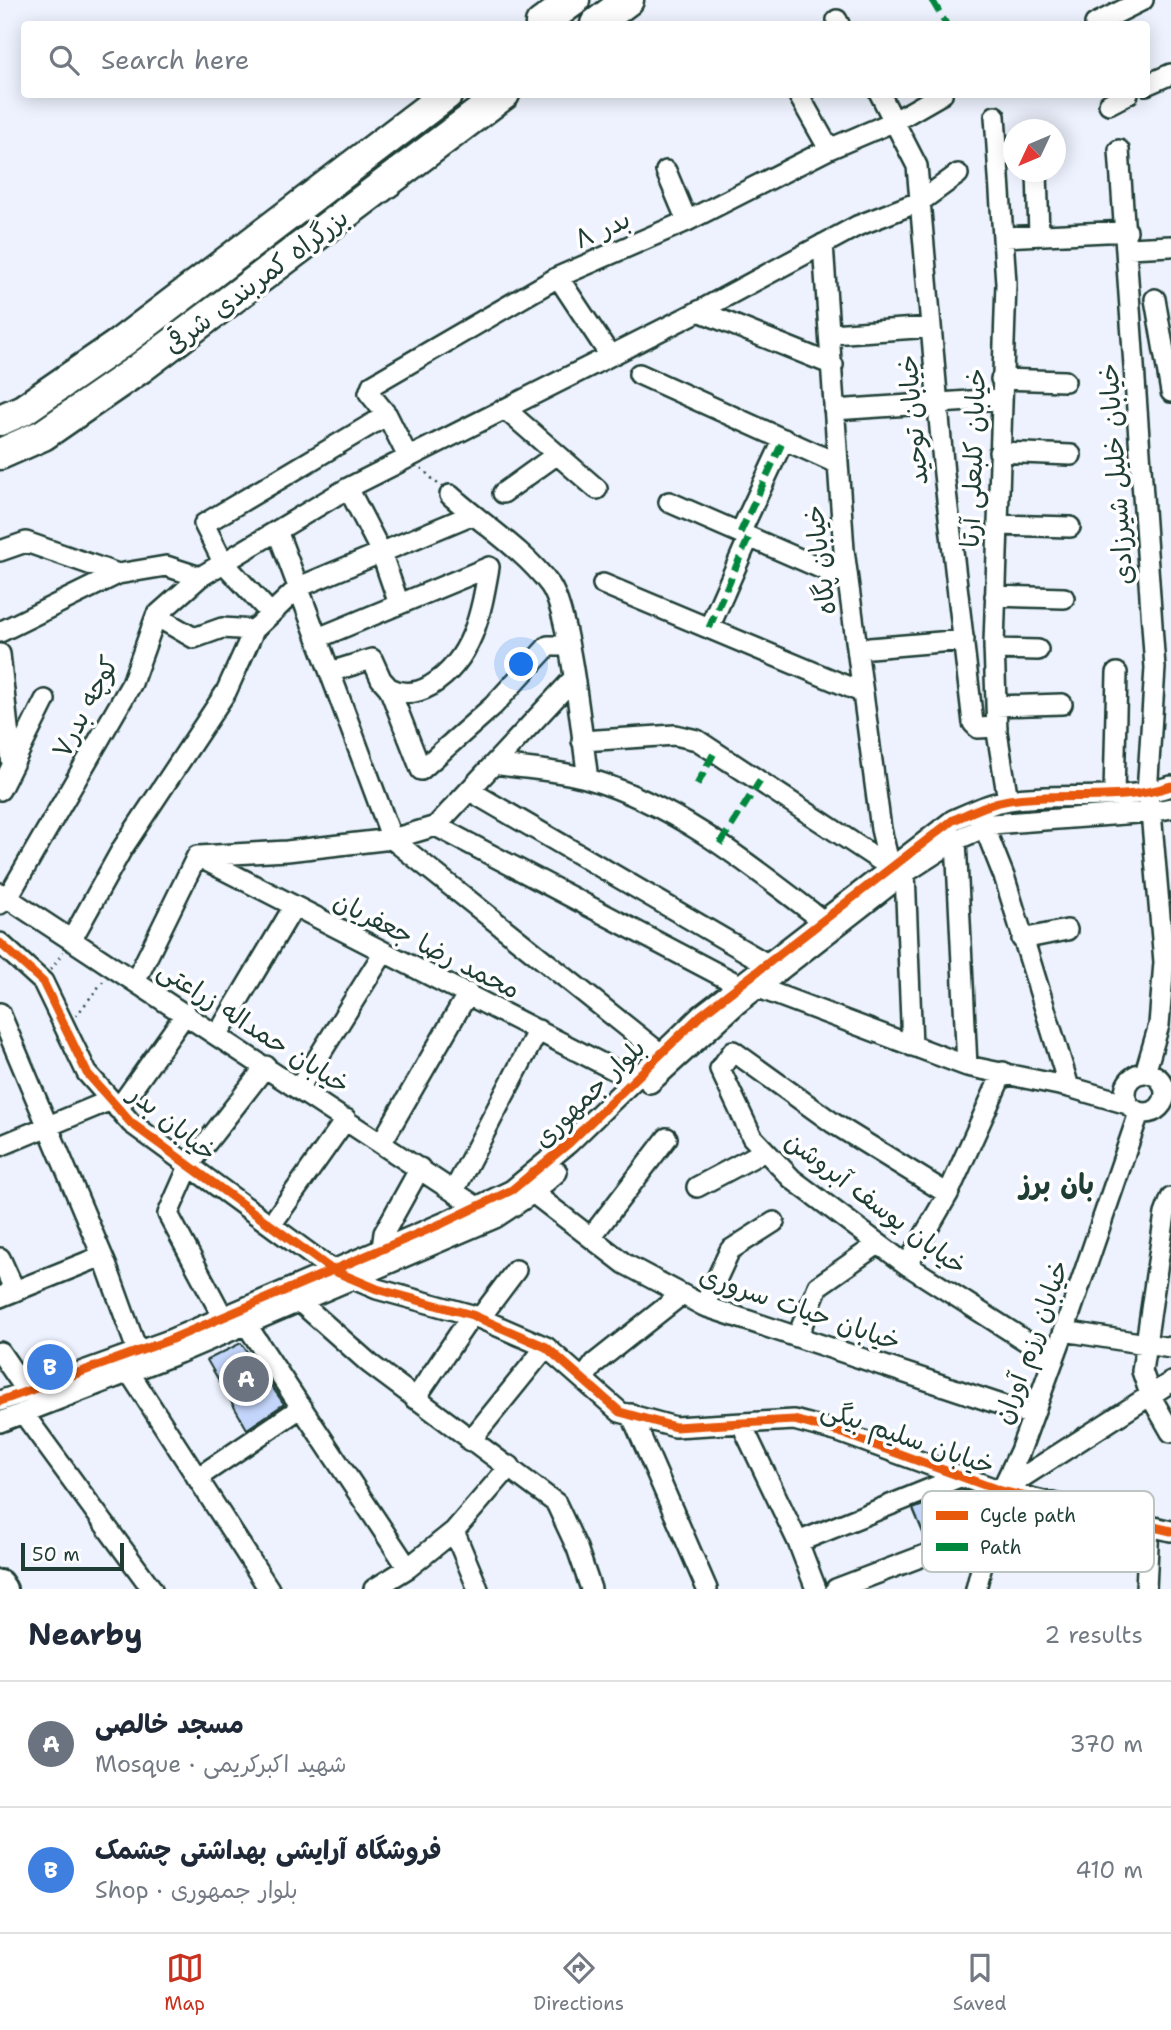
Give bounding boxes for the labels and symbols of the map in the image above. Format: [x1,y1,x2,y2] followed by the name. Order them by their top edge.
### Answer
[1003,119,1066,182] north arrow
[156,200,355,362] street label: بزرگراه کمربندی شرقی
[568,201,635,256] street label: بدر ۸
[889,353,936,487] street label: خیابان توحید
[1090,362,1141,586] street label: خیابان خلیل شیرزادی
[952,368,993,548] street label: خیابان کلبعلی آرتا
[795,503,844,617] street label: خیابان پگاه
[504,647,538,681] your location
[43,650,126,764] street label: کوچه بدر۷
[328,882,527,1007] street label: محمد رضا جعفریان
[152,951,357,1102] street label: خیابان حمداله زراعتی
[525,1030,652,1155] street label: بلوار جمهوری
[120,1075,225,1169] street label: خیابان بدر
[778,1123,974,1283] street label: خیابان یوسف آبروشن
[1017,1165,1094,1203] district label: بان برز
[985,1255,1079,1430] street label: خیابان رزم آوران
[695,1257,905,1358] street label: خیابان حیات سروری
[27,1341,73,1393] pin: B
[223,1353,269,1405] pin: A
[816,1391,999,1485] street label: خیابان سلیم بیگی
[922,1491,1154,1572] legend
[980,1503,1076,1528] text: Cycle path
[980,1535,1022,1560] text: Path
[21,1540,124,1572] scale bar

